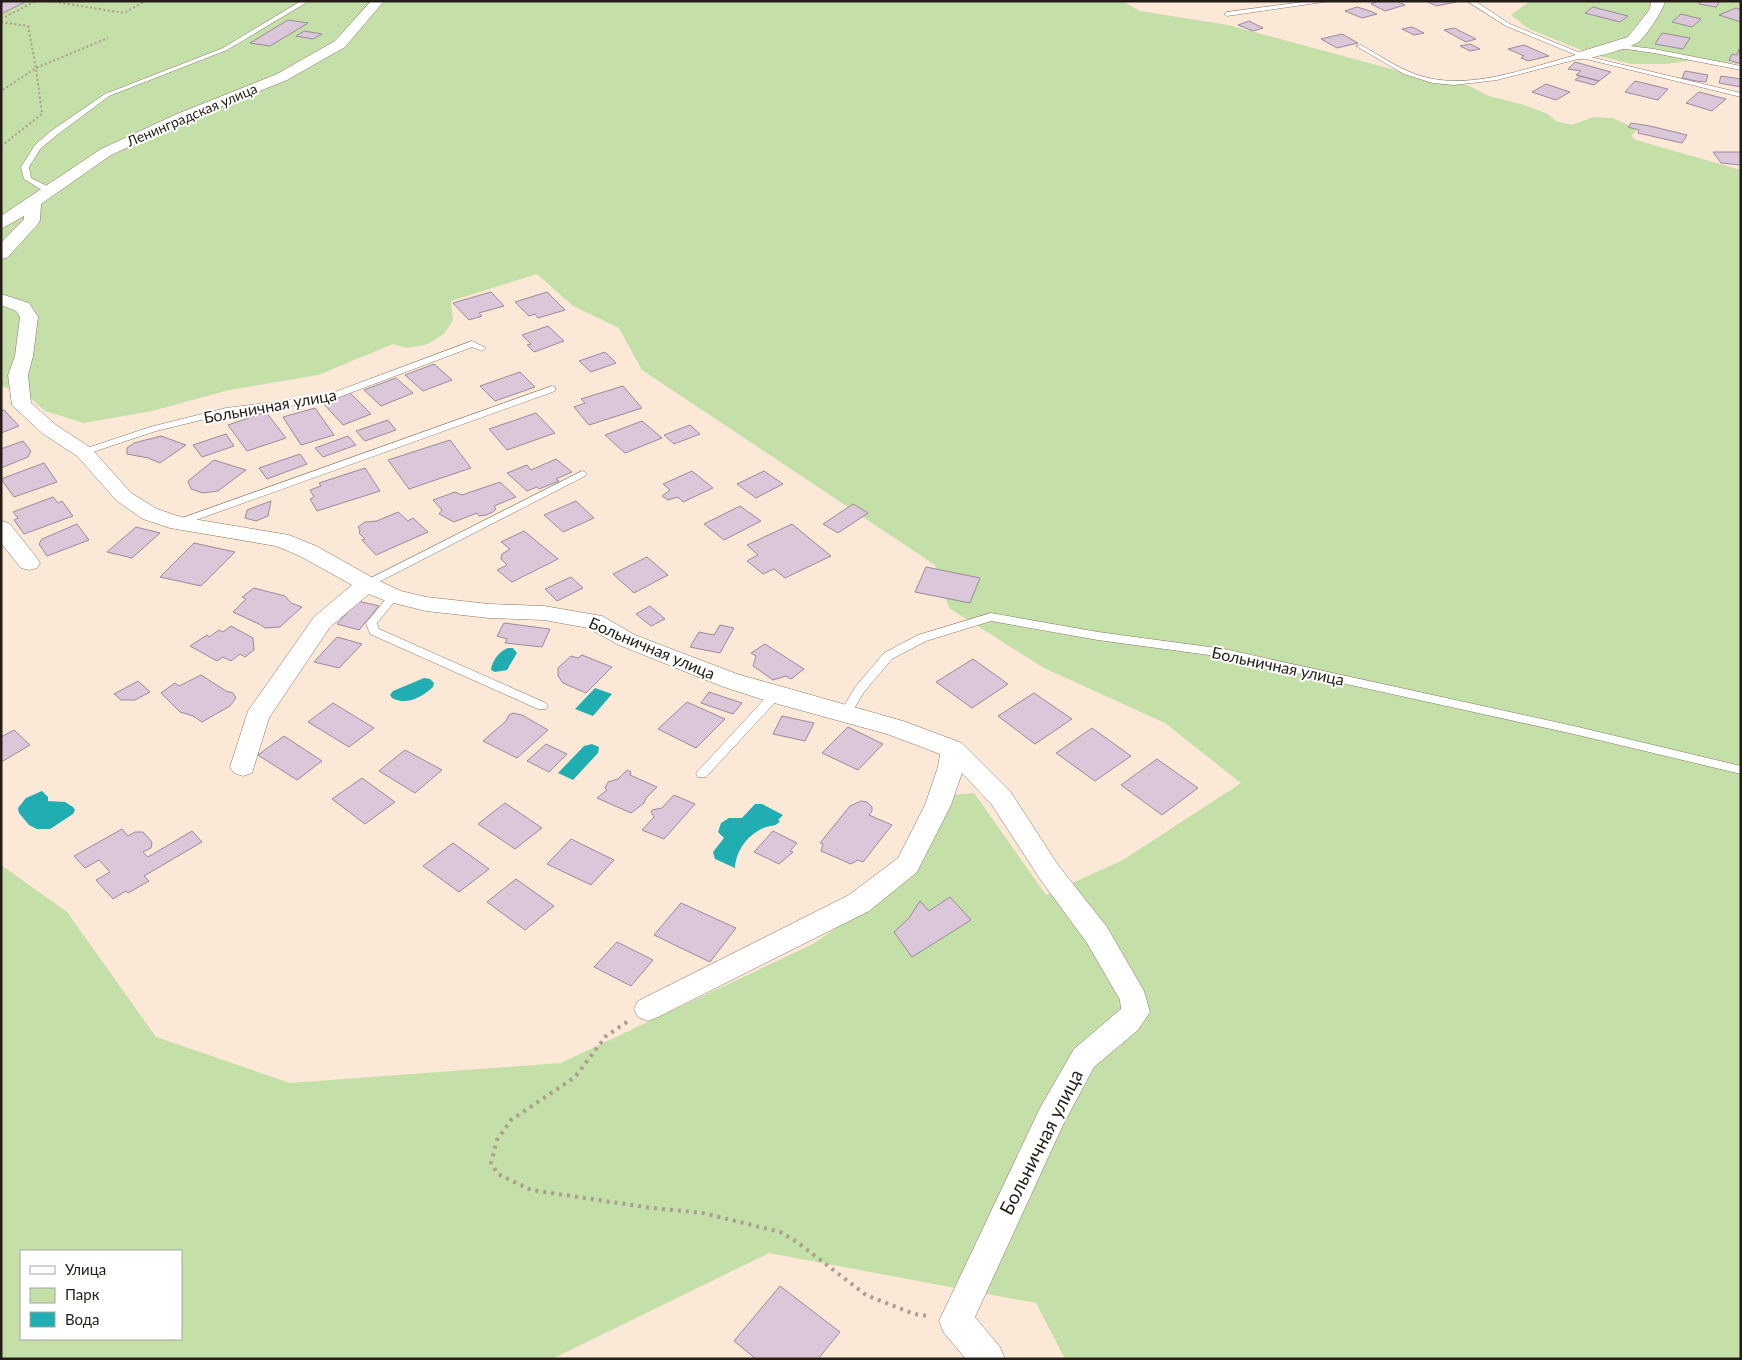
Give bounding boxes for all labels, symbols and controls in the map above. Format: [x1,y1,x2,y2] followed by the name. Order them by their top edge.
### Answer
[123,79,260,150] street label: Ленинградская улица
[202,384,338,427] street label: Больничная улица
[586,612,718,683] street label: Больничная улица
[1210,642,1346,689] street label: Больничная улица
[994,1065,1087,1218] street label: Больничная улица
[20,1250,182,1340] legend
[65,1260,106,1278] text: Улица
[65,1285,100,1303] text: Парк
[65,1310,100,1328] text: Вода

